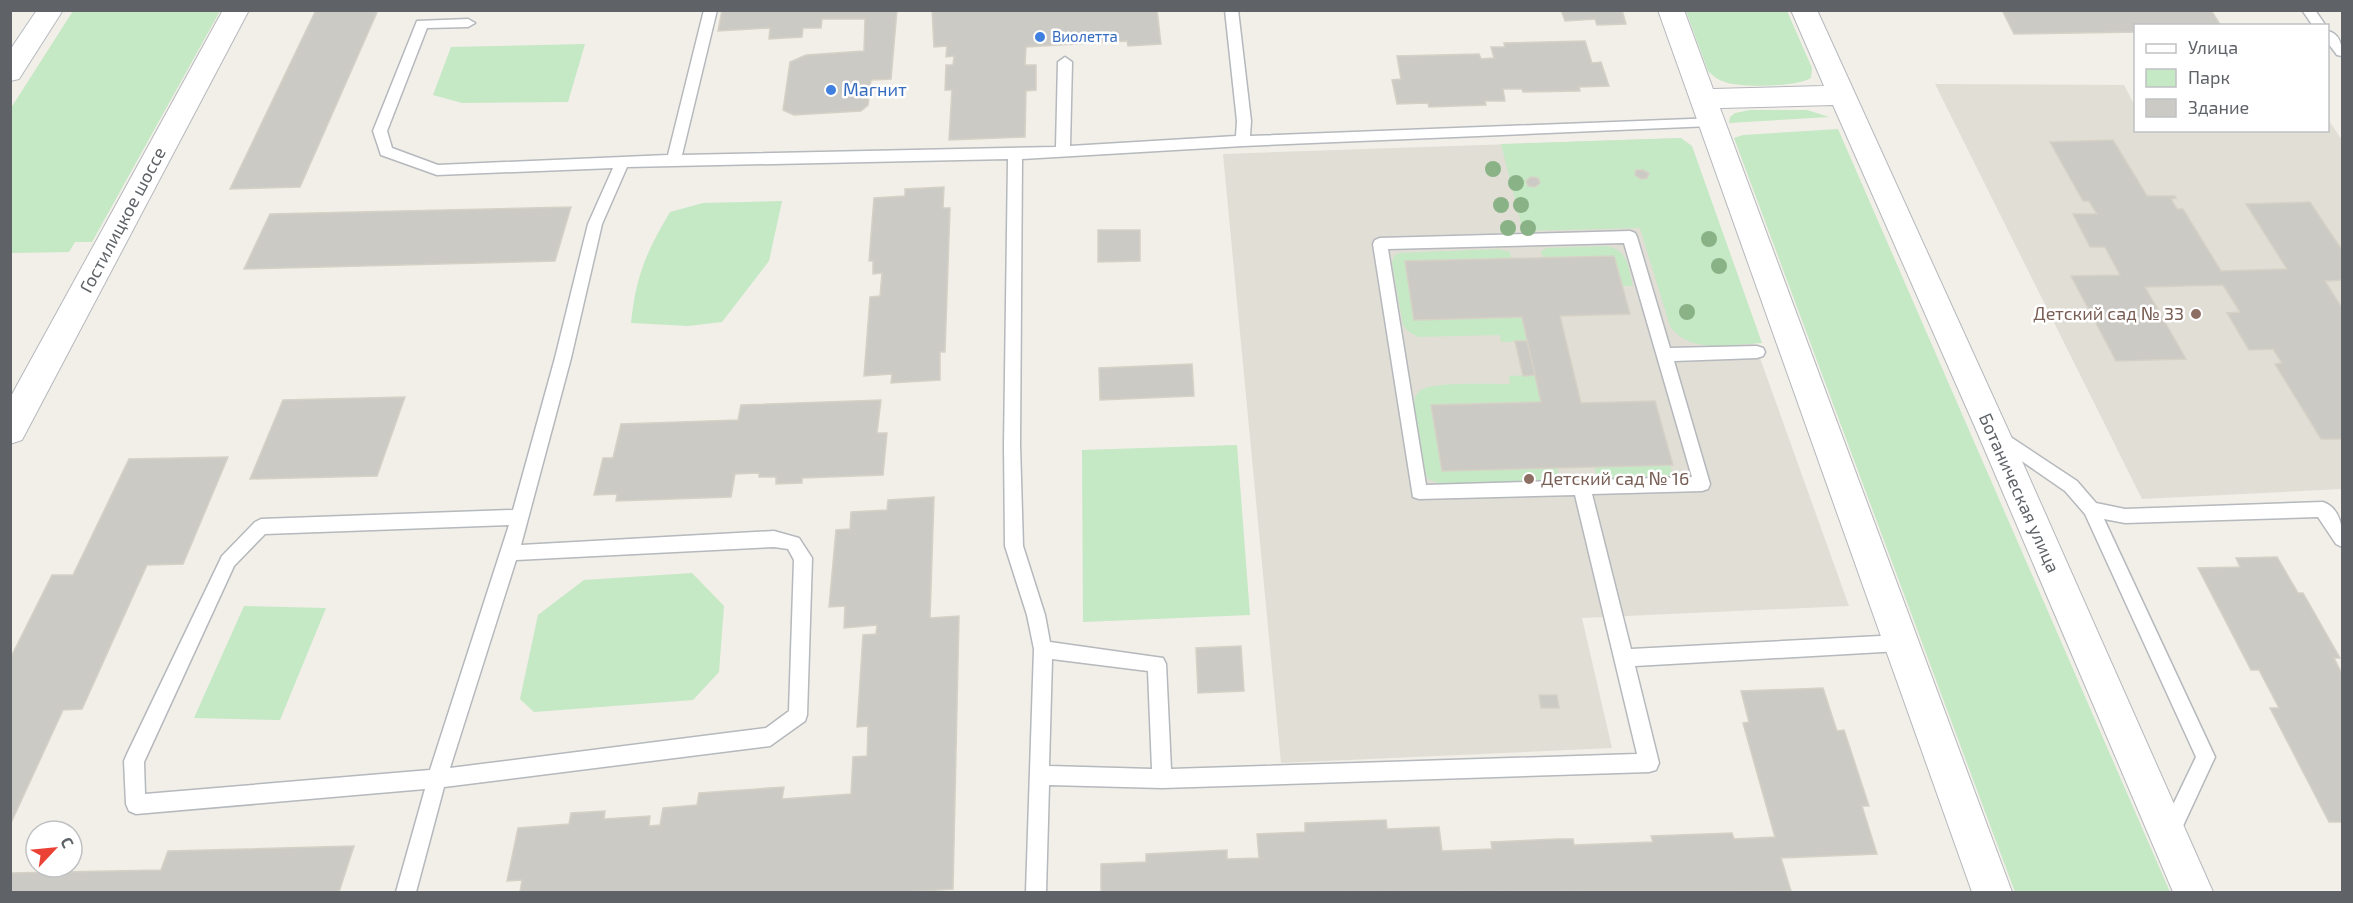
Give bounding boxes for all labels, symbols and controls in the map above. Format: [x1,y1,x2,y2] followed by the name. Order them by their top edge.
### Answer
[2134,24,2329,132] legend
[1052,27,1118,45] place label: Виолетта
[1033,30,1047,44] marker: Виолетта
[2188,36,2238,58] text: Улица
[2188,66,2230,88] text: Парк
[843,78,907,100] place label: Магнит
[824,83,838,97] marker: Магнит
[2188,96,2249,118] text: Здание
[74,143,170,296] street label: Гостилицкое шоссе
[2033,302,2184,324] place label: Детский сад № 33
[2189,307,2203,321] marker: Детский сад № 33
[1975,409,2065,576] street label: Ботаническая улица
[1541,467,1689,489] place label: Детский сад № 16
[1522,472,1536,486] marker: Детский сад № 16
[24,819,84,879] north arrow
[57,834,79,851] text: С

